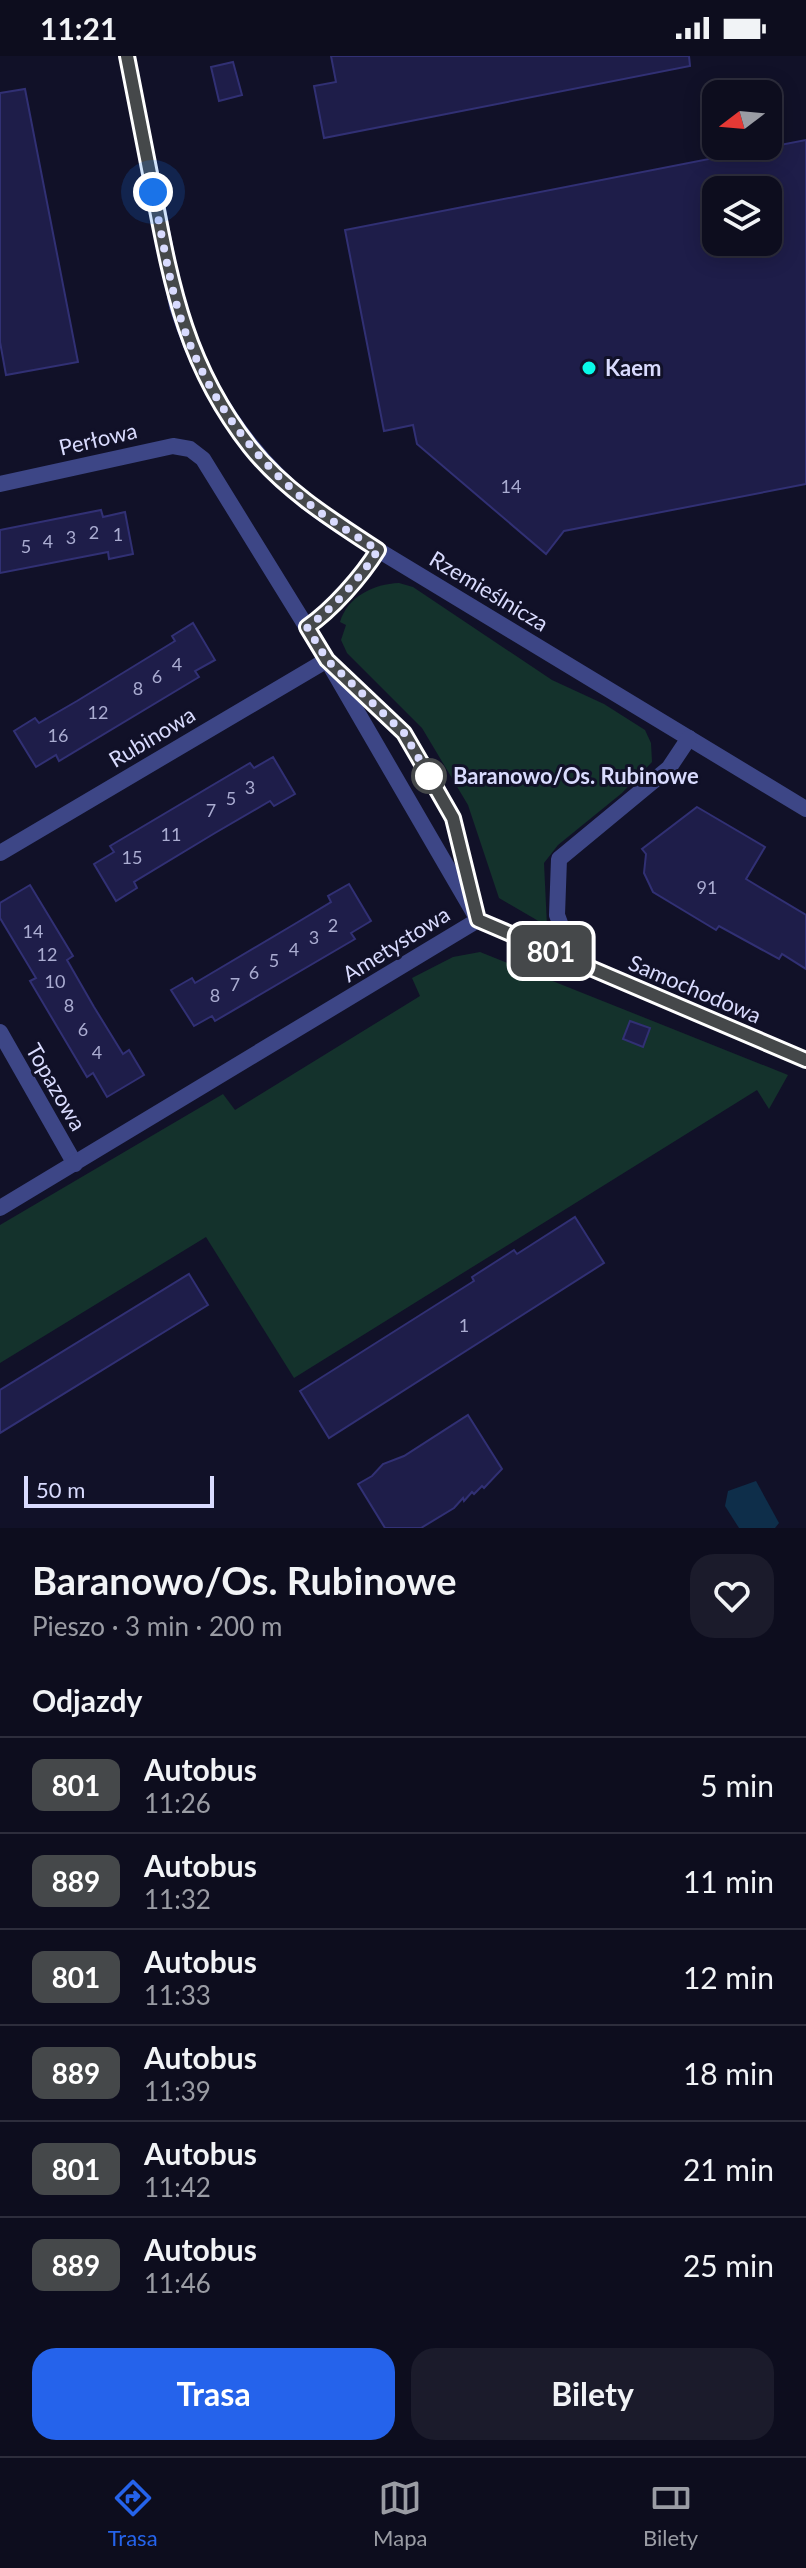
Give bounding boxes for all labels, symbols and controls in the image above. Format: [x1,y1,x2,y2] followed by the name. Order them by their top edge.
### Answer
[40,10,117,46] text: 11:21
[702,80,782,160] north arrow
[702,80,782,256] map controls
[133,172,173,212] your location
[702,176,782,256] button: layers
[605,354,661,381] place label: Kaem
[580,359,598,377] marker: Kaem
[56,416,140,461] street label: Perłowa
[501,475,521,497] house number: 14
[89,521,99,543] house number: 2
[113,523,123,545] house number: 1
[66,526,76,548] house number: 3
[43,530,53,552] house number: 4
[21,535,31,557] house number: 5
[425,545,554,637] street label: Rzemieślnicza
[172,653,182,675] house number: 4
[152,665,162,687] house number: 6
[133,677,143,699] house number: 8
[104,700,200,773] street label: Rubinowa
[88,701,108,723] house number: 12
[48,724,68,746] house number: 16
[412,759,446,793] marker: Baranowo/Os. Rubinowe
[453,762,699,789] place label: Baranowo/Os. Rubinowe
[245,776,255,798] house number: 3
[226,787,236,809] house number: 5
[206,799,216,821] house number: 7
[161,823,181,845] house number: 11
[122,846,142,868] house number: 15
[697,876,717,898] house number: 91
[337,900,454,987] street label: Ametystowa
[328,914,338,936] house number: 2
[23,920,43,942] house number: 14
[505,925,597,977] line badge: 801
[309,926,319,948] house number: 3
[527,934,575,968] text: 801
[289,938,299,960] house number: 4
[37,943,57,965] house number: 12
[269,949,279,971] house number: 5
[625,949,765,1029] street label: Samochodowa
[249,961,259,983] house number: 6
[45,970,65,992] house number: 10
[230,973,240,995] house number: 7
[210,984,220,1006] house number: 8
[64,994,74,1016] house number: 8
[78,1018,88,1040] house number: 6
[21,1038,92,1135] street label: Topazowa
[92,1041,102,1063] house number: 4
[459,1314,469,1336] house number: 1
[24,1472,214,1508] scale bar
[36,1476,85,1503] text: 50 m
[690,1554,774,1638] button: heart
[32,1557,456,1603] text: Baranowo/Os. Rubinowe
[32,1610,282,1642] text: Pieszo · 3 min · 200 m
[32,1682,142,1718] text: Odjazdy
[144,1751,257,1787] text: Autobus
[700,1767,774,1803] text: 5 min
[52,1768,100,1802] text: 801
[144,1787,211,1819] text: 11:26
[144,1847,257,1883] text: Autobus
[683,1863,774,1899] text: 11 min
[52,1864,100,1898] text: 889
[144,1883,211,1915] text: 11:32
[144,1943,257,1979] text: Autobus
[683,1959,774,1995] text: 12 min
[52,1960,100,1994] text: 801
[144,1979,211,2011] text: 11:33
[144,2039,257,2075] text: Autobus
[683,2055,774,2091] text: 18 min
[52,2056,100,2090] text: 889
[144,2075,211,2107] text: 11:39
[144,2135,257,2171] text: Autobus
[683,2151,774,2187] text: 21 min
[52,2152,100,2186] text: 801
[144,2171,211,2203] text: 11:42
[144,2231,257,2267] text: Autobus
[683,2247,774,2283] text: 25 min
[52,2248,100,2282] text: 889
[144,2267,211,2299] text: 11:46
[32,2348,395,2440] button: Trasa
[411,2348,774,2440] button: Bilety
[108,2476,158,2551] tab: Trasa
[373,2476,427,2551] tab: Mapa
[643,2476,698,2551] tab: Bilety

